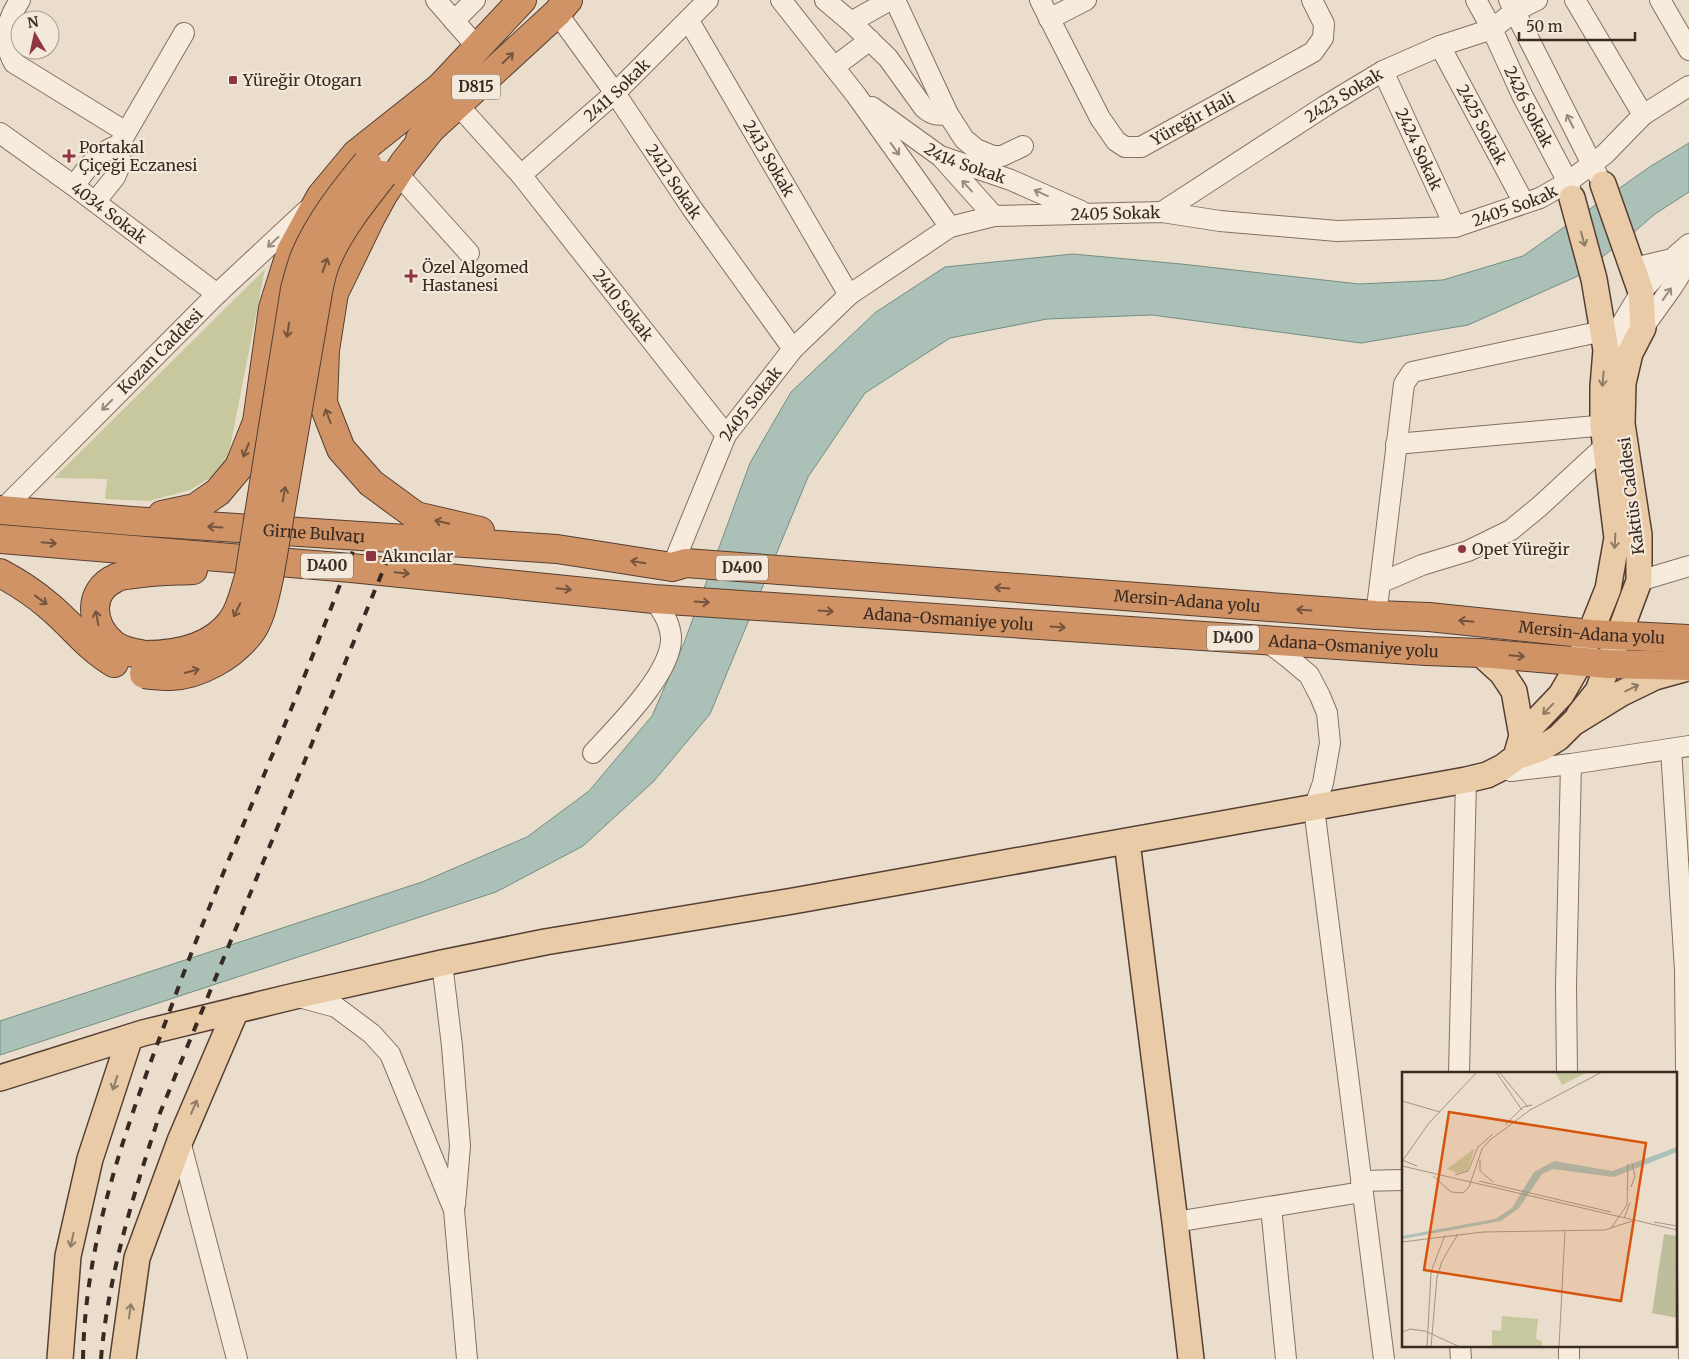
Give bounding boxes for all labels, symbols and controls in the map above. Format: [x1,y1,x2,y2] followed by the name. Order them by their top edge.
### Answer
[10,10,60,60] north arrow
[1519,10,1635,42] scale bar
[26,12,40,32] text: N
[1526,17,1563,36] text: 50 m
[502,52,515,64] one-way arrow
[580,54,654,126] street label: 2411 Sokak
[1301,63,1387,127] street label: 2423 Sokak
[1500,63,1558,151] street label: 2426 Sokak
[242,70,362,90] place label: Yüreğir Otogarı
[227,74,239,86] marker: Yüreğir Otogarı
[452,74,500,100] road number: D815
[1452,81,1512,169] street label: 2425 Sokak
[1146,87,1238,150] street label: Yüreğir Hali
[1391,105,1447,194] street label: 2424 Sokak
[1565,113,1575,128] one-way arrow
[739,116,800,201] street label: 2413 Sokak
[79,137,197,175] place label: Portakal Çiçeği Eczanesi
[921,138,1009,188] street label: 2414 Sokak
[642,140,707,223] street label: 2412 Sokak
[890,142,900,156] one-way arrow
[63,150,75,162] marker: Portakal Çiçeği Eczanesi
[67,178,152,248] street label: 4034 Sokak
[961,180,973,192] one-way arrow
[1469,180,1561,231] street label: 2405 Sokak
[1034,188,1049,198] one-way arrow
[1070,202,1161,224] street label: 2405 Sokak
[1579,230,1588,246] one-way arrow
[267,236,279,248] one-way arrow
[321,257,331,273] one-way arrow
[422,257,529,295] place label: Özel Algomed Hastanesi
[589,265,658,346] street label: 2410 Sokak
[404,269,418,283] marker: Özel Algomed Hastanesi
[1662,288,1672,302] one-way arrow
[113,304,207,398] street label: Kozan Caddesi
[283,322,293,338] one-way arrow
[715,362,786,444] street label: 2405 Sokak
[1599,371,1608,387] one-way arrow
[101,399,113,411] one-way arrow
[323,409,332,424] one-way arrow
[1614,436,1648,556] street label: Kaktüs Caddesi
[240,442,250,457] one-way arrow
[279,486,289,502] one-way arrow
[434,517,450,526] one-way arrow
[263,520,366,546] street label: Girne Bulvarı
[207,522,223,531] one-way arrow
[1611,532,1620,548] one-way arrow
[40,538,56,547] one-way arrow
[1472,539,1570,559] place label: Opet Yüreğir
[1456,543,1468,555] marker: Opet Yüreğir
[381,546,453,566] place label: Akıncılar
[364,549,378,563] marker: Akıncılar
[301,554,353,578] road number: D400
[716,556,768,580] road number: D400
[631,557,647,567] one-way arrow
[394,568,410,578] one-way arrow
[995,583,1011,592] one-way arrow
[556,585,572,594] one-way arrow
[1113,585,1261,616] street label: Mersin-Adana yolu
[34,595,48,605] one-way arrow
[694,598,710,607] one-way arrow
[232,602,242,617] one-way arrow
[862,603,1034,635] street label: Adana-Osmaniye yolu
[1296,605,1312,614] one-way arrow
[818,606,834,616] one-way arrow
[92,610,101,626] one-way arrow
[1458,616,1474,626] one-way arrow
[1518,616,1666,648] street label: Mersin-Adana yolu
[1050,622,1066,631] one-way arrow
[1207,626,1259,650] road number: D400
[1267,630,1439,661] street label: Adana-Osmaniye yolu
[1509,651,1525,661] one-way arrow
[183,666,199,676] one-way arrow
[1624,683,1639,693] one-way arrow
[1542,702,1554,715] one-way arrow
[1402,1072,1676,1346] inset map
[110,1075,119,1090] one-way arrow
[190,1100,200,1115] one-way arrow
[67,1231,76,1247] one-way arrow
[125,1303,135,1319] one-way arrow

